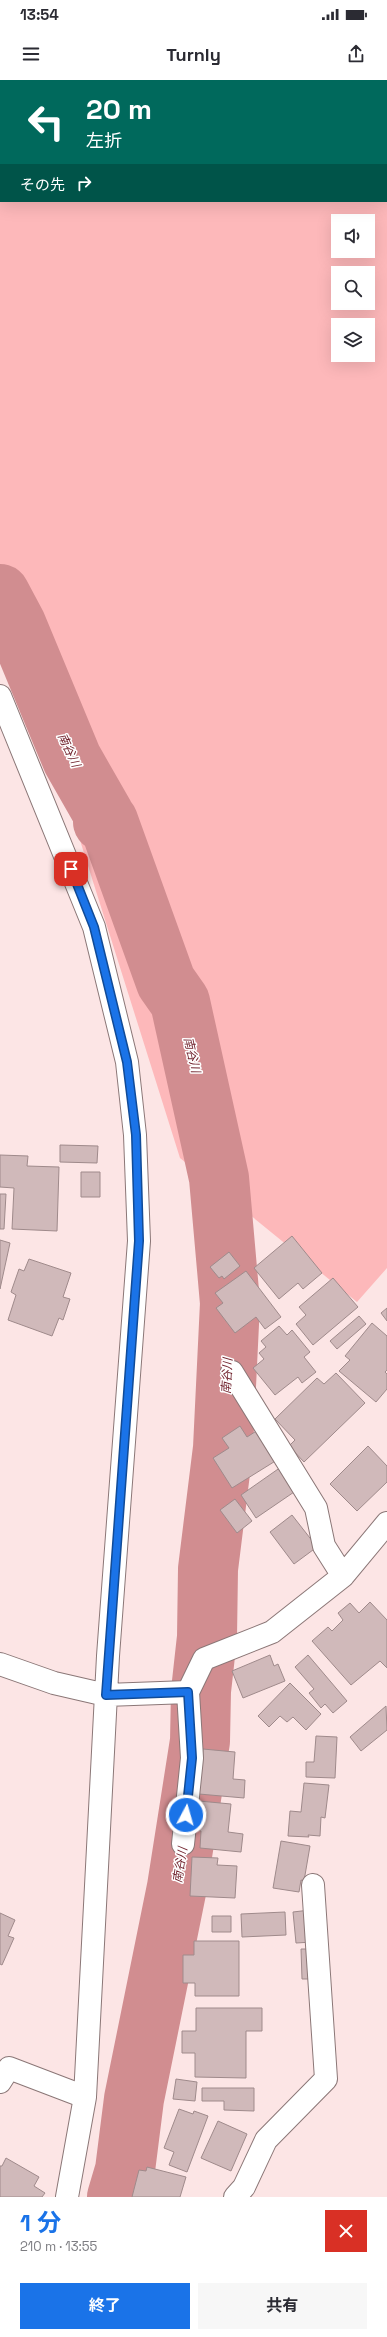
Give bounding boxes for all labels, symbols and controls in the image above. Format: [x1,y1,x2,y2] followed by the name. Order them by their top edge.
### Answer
[20,5,59,24] text: 13:54
[20,43,42,65] icon: menu
[166,43,221,66] text: Turnly
[345,43,367,65] icon: share
[86,91,152,127] text: 20 m
[20,96,72,148] icon: left
[86,129,122,152] text: 左折
[73,172,95,194] icon: right
[20,175,65,194] text: その先
[331,214,375,362] map controls
[331,214,375,258] button: sound
[331,266,375,310] button: search
[331,318,375,362] button: layers
[54,730,85,772] water label: 南谷川
[54,852,88,886] pin
[60,858,82,880] icon: arrive
[180,1036,204,1076] water label: 南谷川
[218,1356,236,1394] water label: 南谷川
[165,1794,207,1836] position arrow
[169,1844,191,1884] water label: 南谷川
[20,2207,61,2238] text: 1 分
[325,2210,367,2252] button: close
[20,2238,97,2255] text: 210 m · 13:55
[20,2283,190,2329] button: 終了
[198,2283,367,2329] button: 共有

